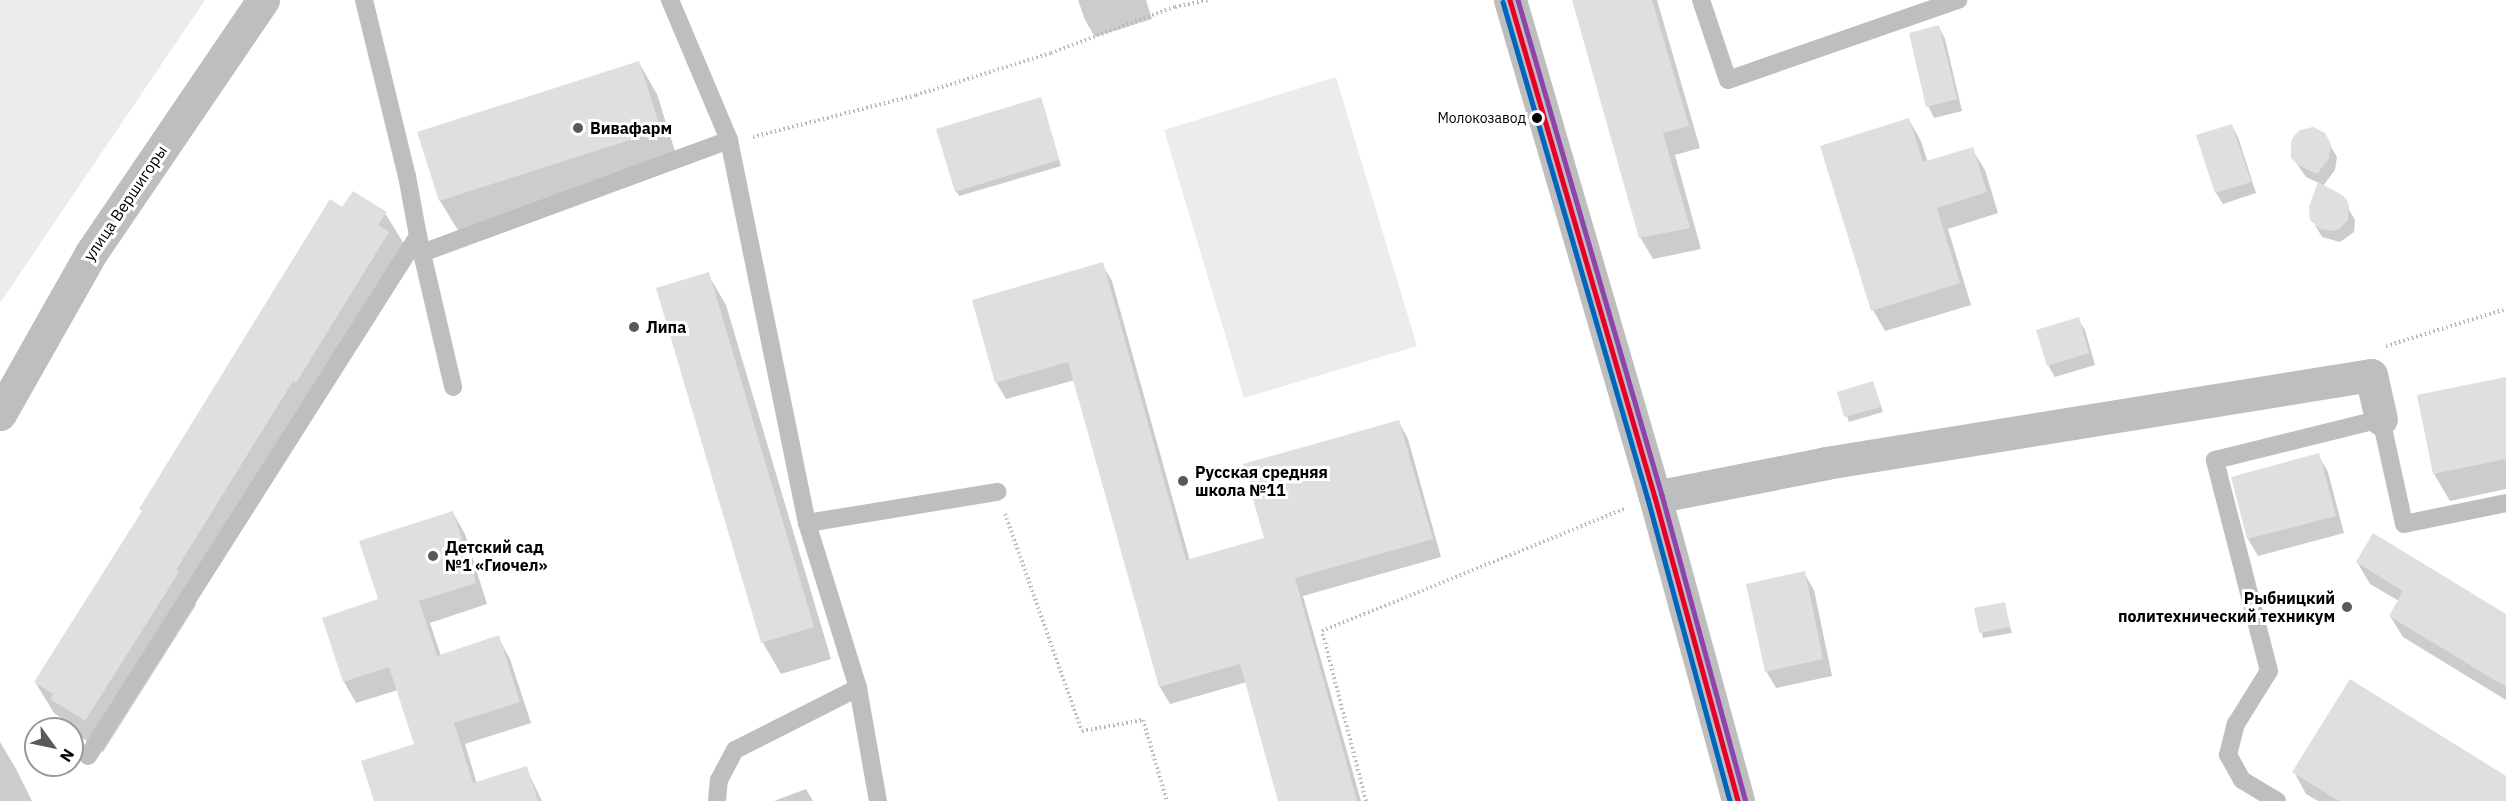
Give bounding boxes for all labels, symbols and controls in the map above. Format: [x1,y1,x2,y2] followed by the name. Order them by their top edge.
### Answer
[1437,110,1526,126] place label: Молокозавод
[1531,112,1543,124] marker: Молокозавод
[590,118,672,138] place label: Вивафарм
[571,121,585,135] marker: Вивафарм
[79,142,171,264] street label: улица Вершигоры
[646,317,686,337] place label: Липа
[627,320,641,334] marker: Липа
[1195,462,1328,500] place label: Русская средняя школа №11
[1176,474,1190,488] marker: Русская средняя школа №11
[445,537,547,575] place label: Детский сад №1 «Гиочел»
[426,549,440,563] marker: Детский сад №1 «Гиочел»
[2118,588,2335,626] place label: Рыбницкий политехнический техникум
[2340,600,2354,614] marker: Рыбницкий политехнический техникум
[24,717,84,777] north arrow
[56,745,79,766] text: N

